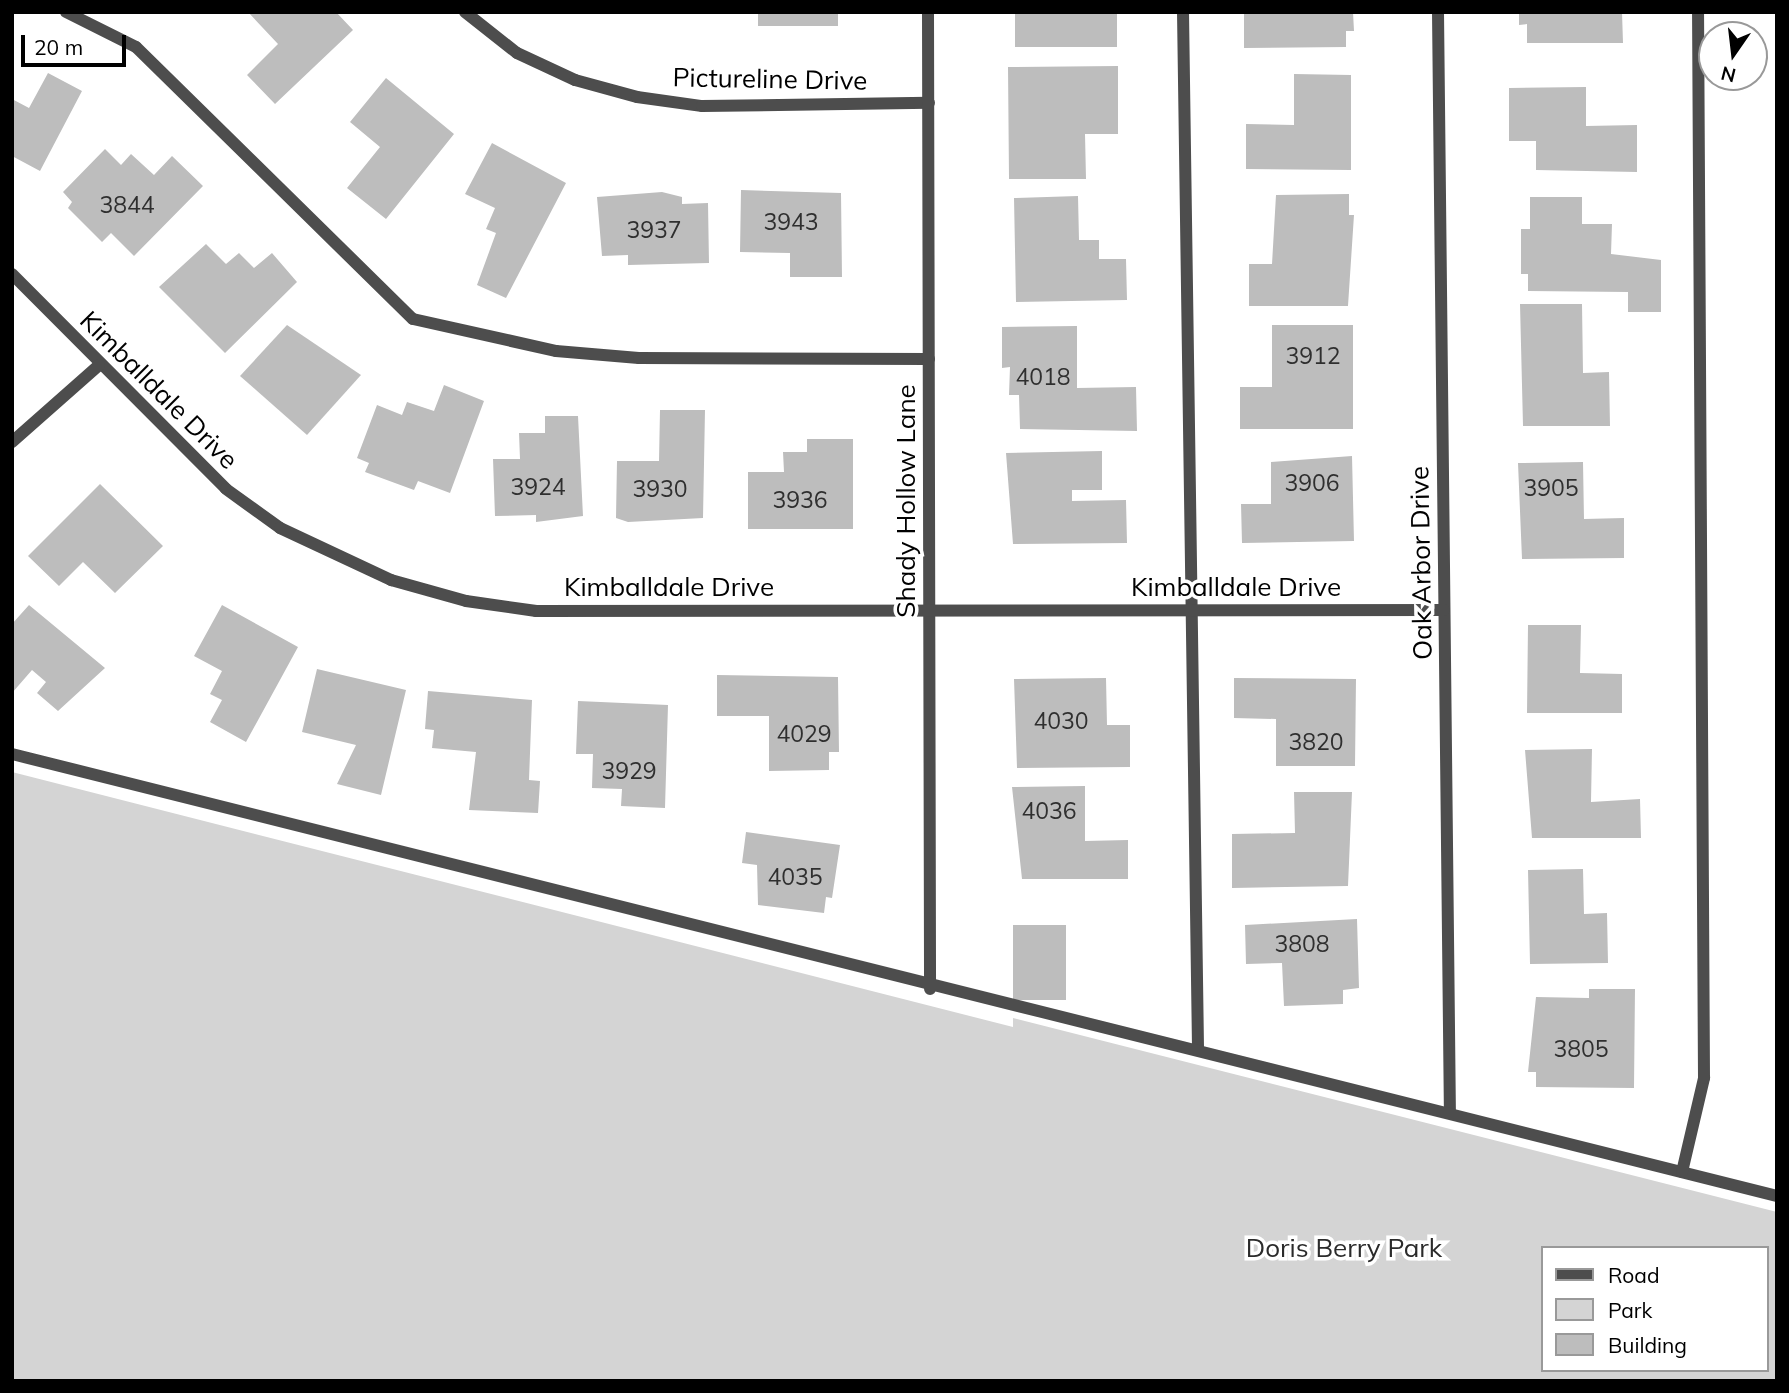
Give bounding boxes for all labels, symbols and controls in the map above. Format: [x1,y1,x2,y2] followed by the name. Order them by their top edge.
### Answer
[24,21,130,65] scale bar
[1698,21,1768,91] north arrow
[34,34,83,60] text: 20 m
[1719,61,1738,88] text: N
[672,62,868,96] street label: Pictureline Drive
[99,191,155,219] house number: 3844
[763,208,819,236] house number: 3943
[626,216,682,244] house number: 3937
[74,305,244,475] street label: Kimballdale Drive
[1285,342,1341,370] house number: 3912
[1015,363,1071,391] house number: 4018
[890,384,922,618] street label: Shady Hollow Lane
[1404,466,1438,660] street label: Oak Arbor Drive
[1284,469,1340,497] house number: 3906
[510,473,566,501] house number: 3924
[1523,474,1579,502] house number: 3905
[632,475,688,503] house number: 3930
[772,486,828,514] house number: 3936
[564,571,774,603] street label: Kimballdale Drive
[1131,571,1341,603] street label: Kimballdale Drive
[1033,707,1089,735] house number: 4030
[776,720,832,748] house number: 4029
[1288,728,1344,756] house number: 3820
[601,757,657,785] house number: 3929
[1021,797,1077,825] house number: 4036
[767,863,823,891] house number: 4035
[1274,930,1330,958] house number: 3808
[1553,1035,1609,1063] house number: 3805
[1246,1232,1442,1264] park label: Doris Berry Park
[1540,1246,1768,1372] legend
[1608,1262,1659,1288] text: Road
[1608,1297,1652,1323] text: Park
[1608,1332,1687,1358] text: Building

